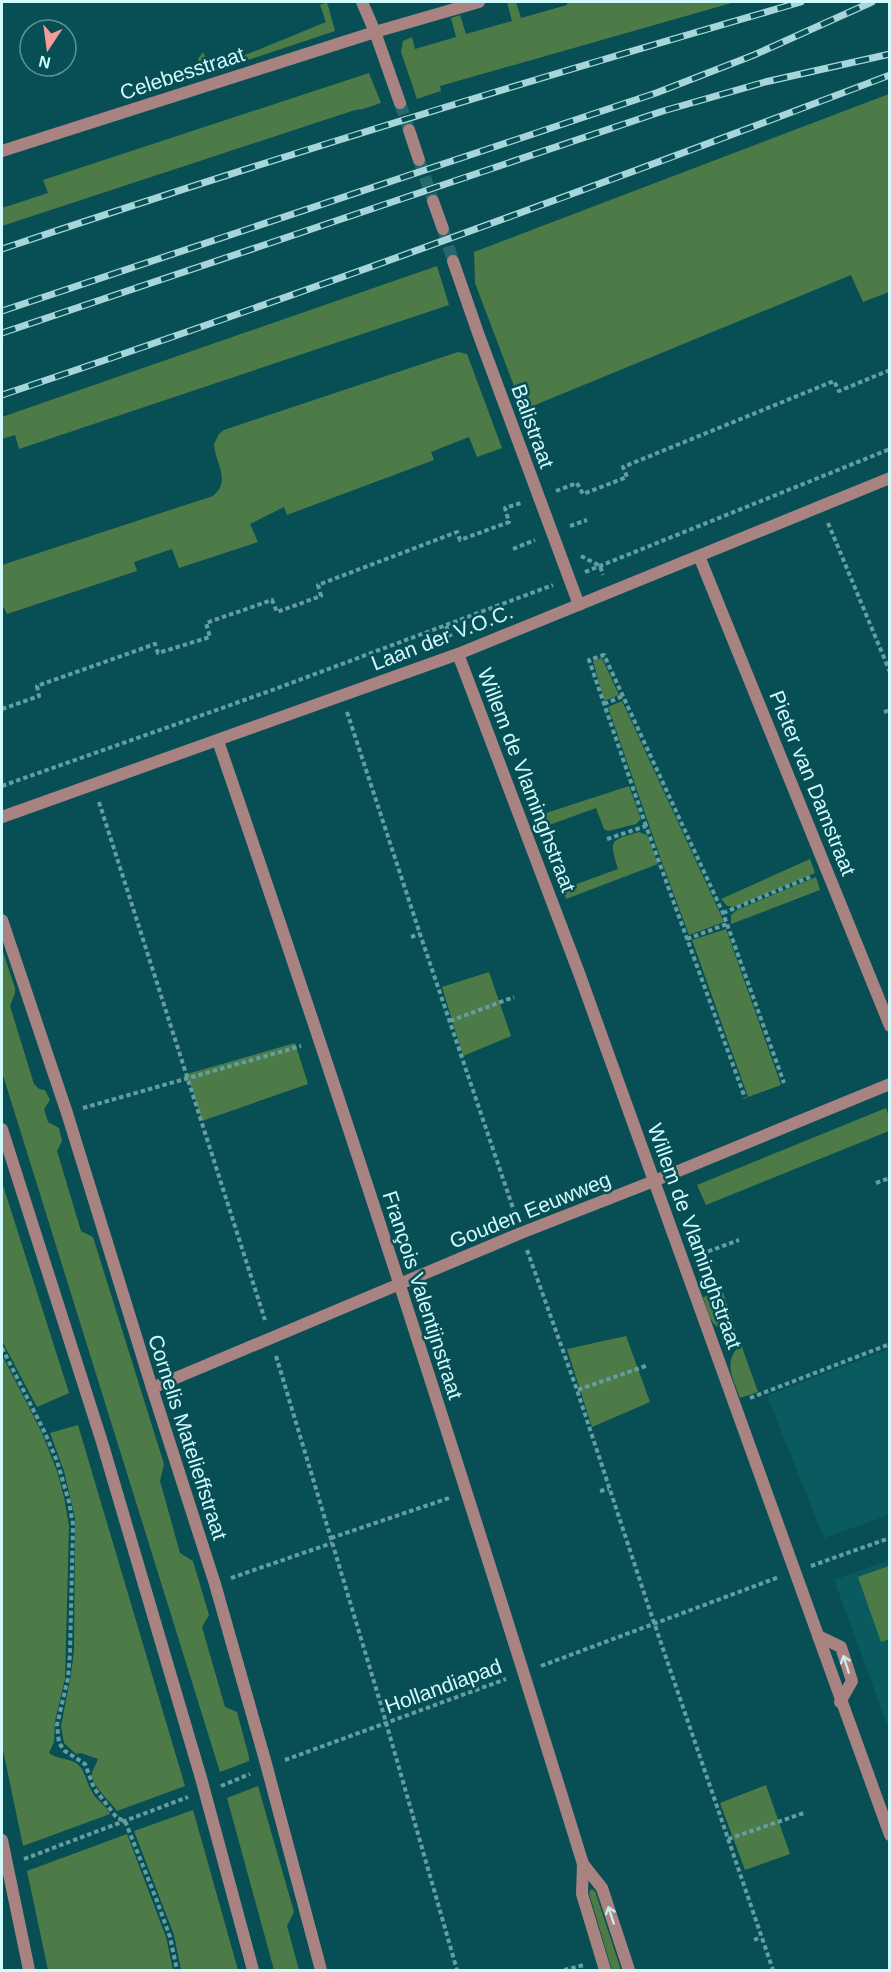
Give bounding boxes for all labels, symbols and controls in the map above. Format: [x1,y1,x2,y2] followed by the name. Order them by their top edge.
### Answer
[18,18,78,78] north arrow
[117,42,247,104] street label: Celebesstraat
[37,53,52,72] text: N
[507,381,559,471] street label: Balistraat
[368,599,516,675] street label: Laan der V.O.C.
[474,665,580,895] street label: Willem de Vlaminghstraat
[765,687,861,879] street label: Pieter van Damstraat
[643,1120,747,1352] street label: Willem de Vlaminghstraat
[446,1167,614,1253] street label: Gouden Eeuwweg
[378,1188,468,1402] street label: François Valentijnstraat
[144,1332,232,1543] street label: Cornelis Matelieffstraat
[381,1654,505,1718] street label: Hollandiapad
[840,1655,851,1674] one-way arrow
[604,1906,615,1925] one-way arrow

